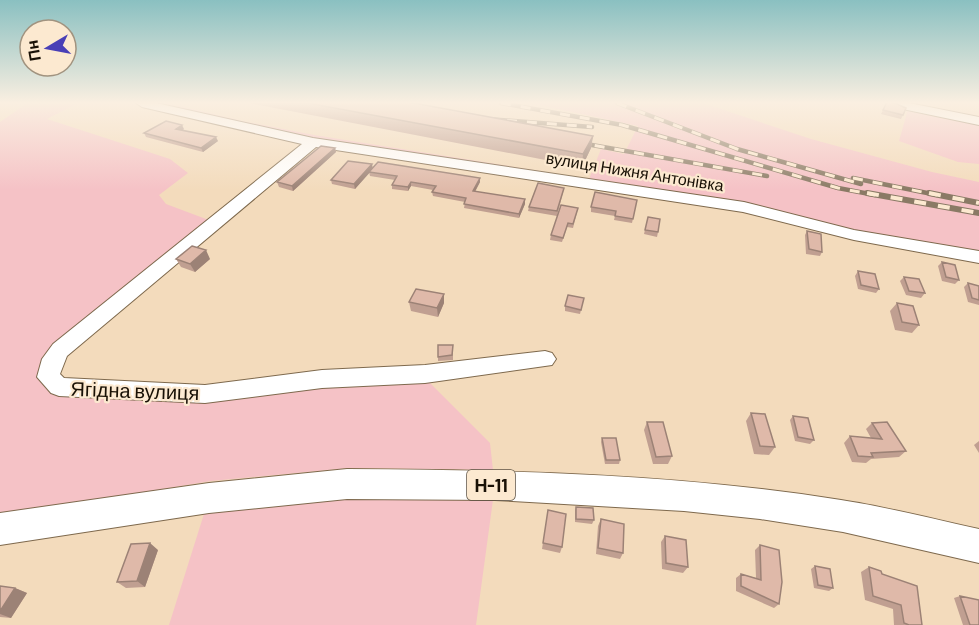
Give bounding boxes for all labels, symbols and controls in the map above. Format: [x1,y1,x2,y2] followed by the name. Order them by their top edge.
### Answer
[18,18,78,78] north arrow
[22,39,44,63] text: Пн
[545,148,725,194] street label: вулиця Нижня Антонівка
[70,376,200,404] street label: Ягідна вулиця
[467,470,515,500] road number: Н-11

